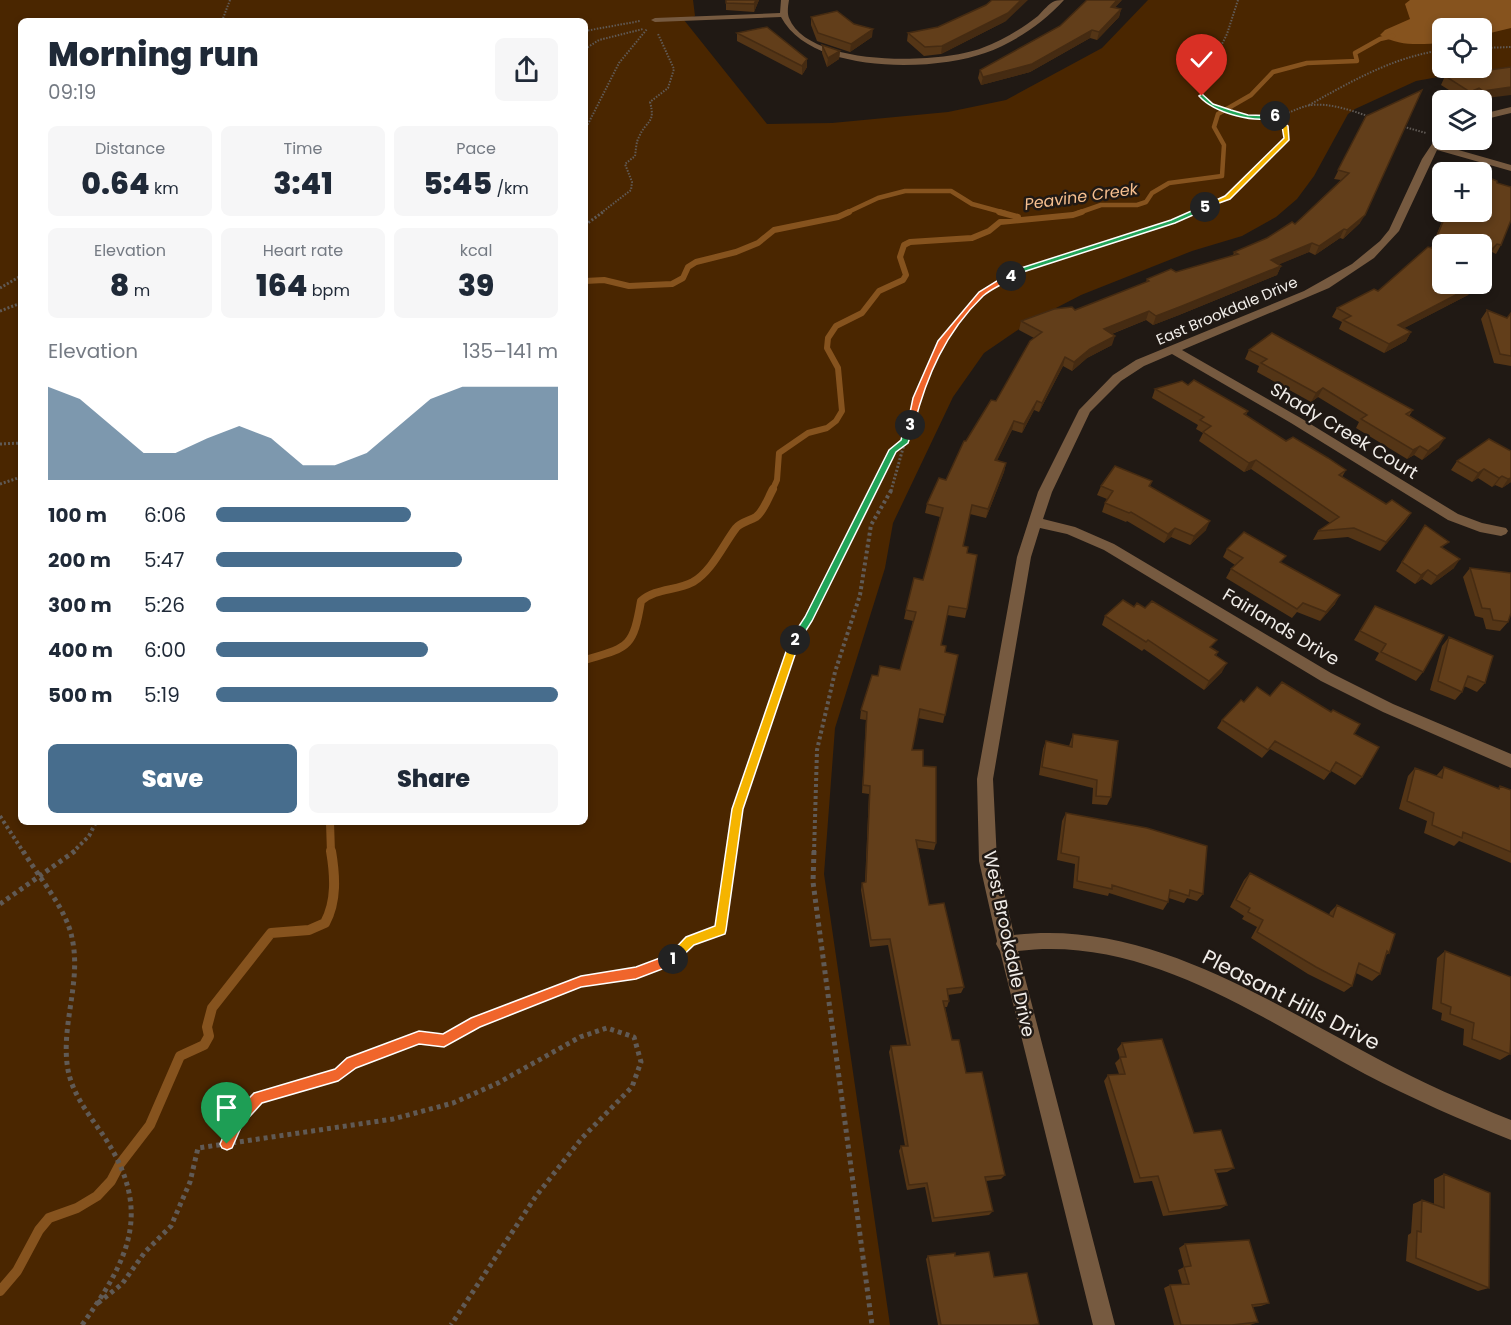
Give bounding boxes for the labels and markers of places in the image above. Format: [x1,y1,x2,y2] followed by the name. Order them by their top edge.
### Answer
[1176,34,1227,96] pin
[1260,101,1290,131] pin: 6
[1190,192,1220,222] pin: 5
[996,261,1026,291] pin: 4
[895,410,925,440] pin: 3
[780,625,810,655] pin: 2
[658,944,688,974] pin: 1
[201,1082,252,1144] pin

